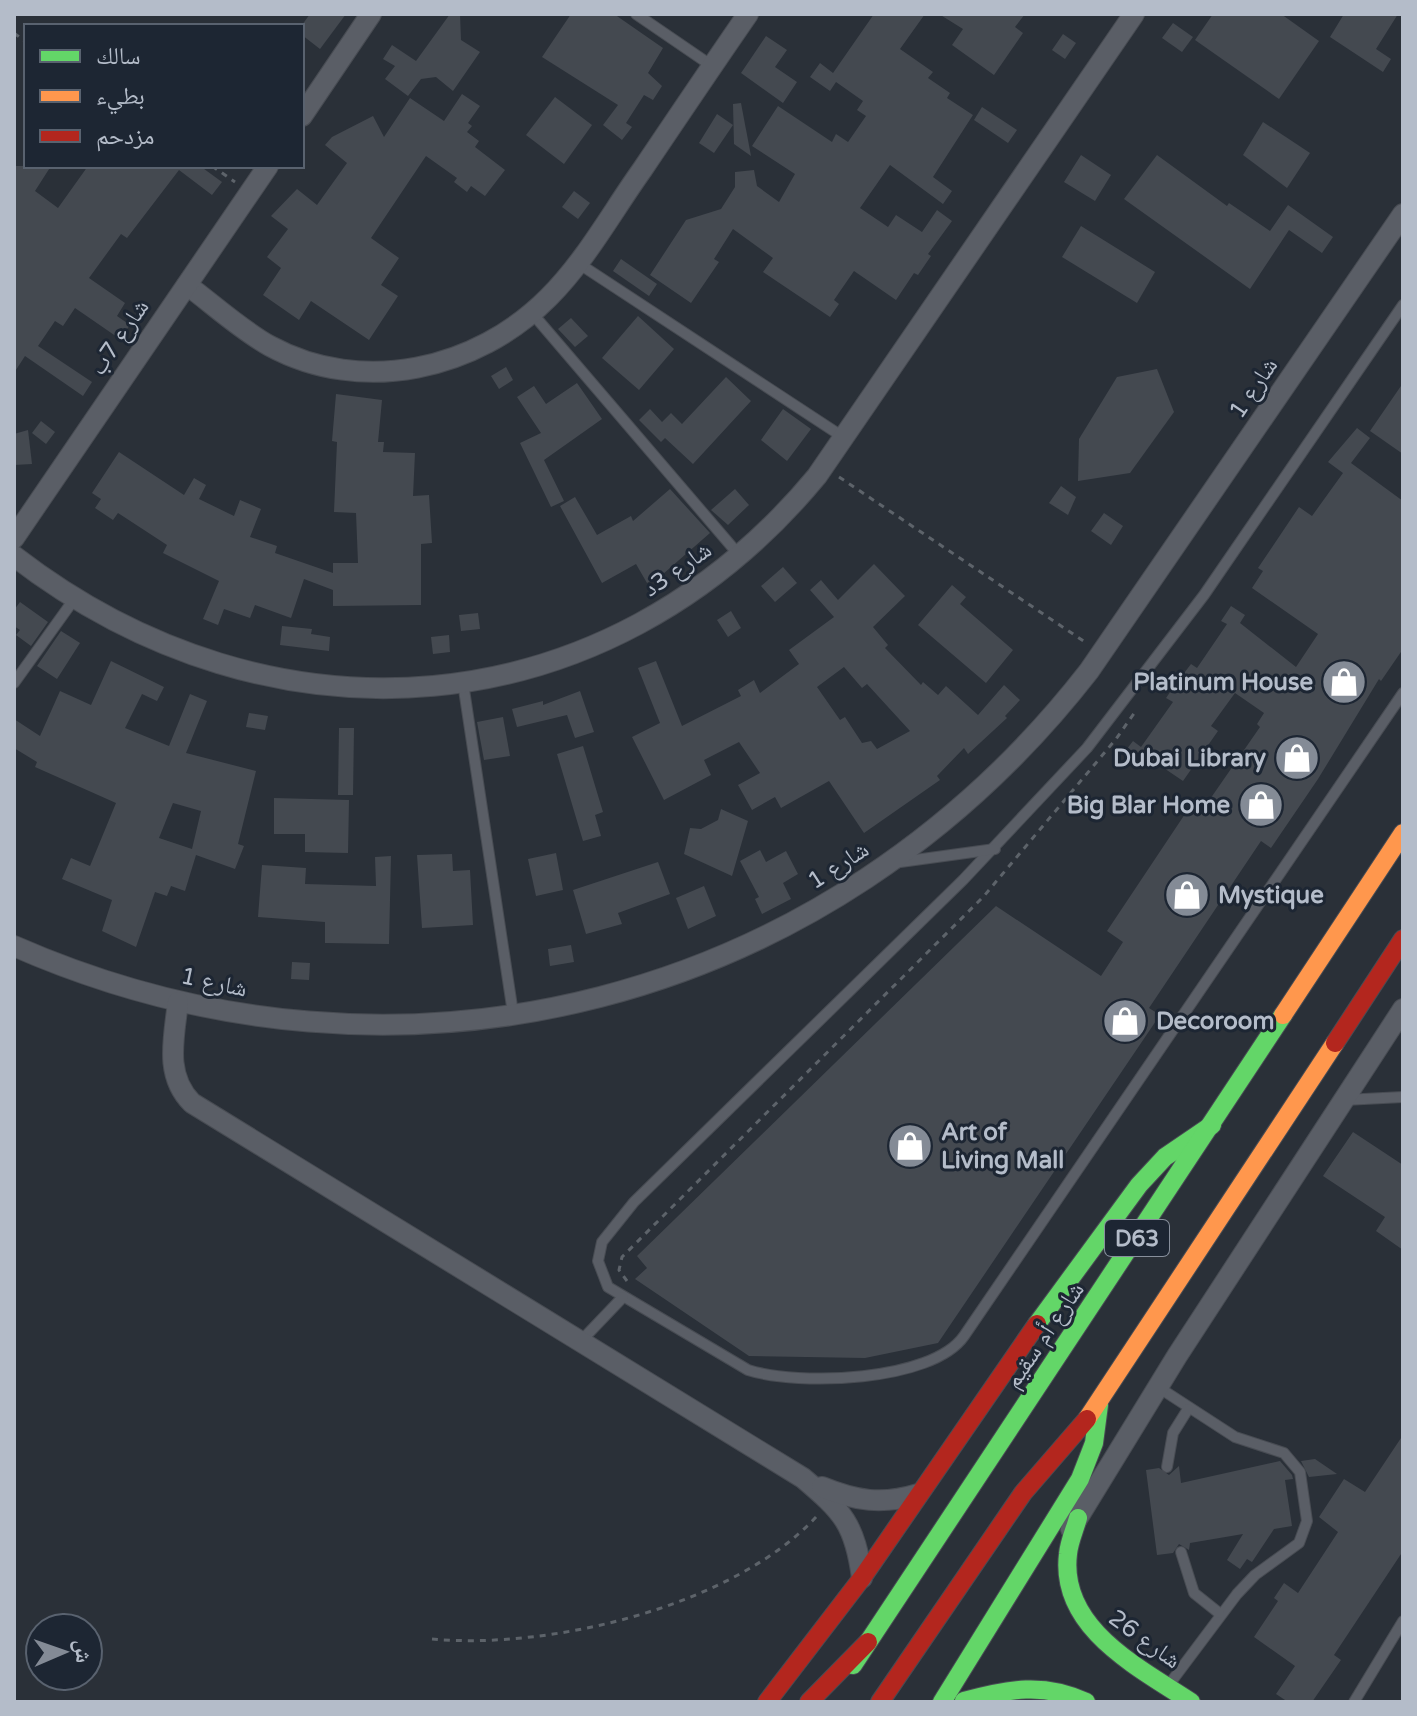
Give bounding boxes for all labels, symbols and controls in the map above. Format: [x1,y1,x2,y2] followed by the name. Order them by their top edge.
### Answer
[24,24,304,168] legend
[96,42,141,71] text: سالك
[96,82,145,115] text: بطيء
[96,122,155,152] text: مزدحم
[83,294,155,381] street label: شارع 7ب
[1223,352,1284,424] street label: شارع 1
[637,535,717,603] street label: شارع 3د
[1320,658,1368,706] shop icon: Platinum House
[1133,668,1313,697] place label: Platinum House
[1273,734,1321,782] shop icon: Dubai Library
[1113,744,1266,773] place label: Dubai Library
[1237,781,1285,829] shop icon: Big Blar Home
[1067,791,1230,820] place label: Big Blar Home
[802,835,874,896] street label: شارع 1
[1163,871,1211,919] shop icon: Mystique
[1218,881,1324,910] place label: Mystique
[178,961,250,1004] street label: شارع 1
[1101,997,1149,1045] shop icon: Decoroom
[1156,1007,1275,1036] place label: Decoroom
[941,1118,1064,1175] place label: Art of Living Mall
[886,1122,934,1170] shop icon: Art of Living Mall
[1105,1220,1169,1256] road number: D63
[998,1277,1091,1394] street label: شارع أم سقيم
[1103,1604,1186,1675] street label: شارع 26
[24,1612,104,1692] north arrow
[70,1639,96,1663] text: ش

